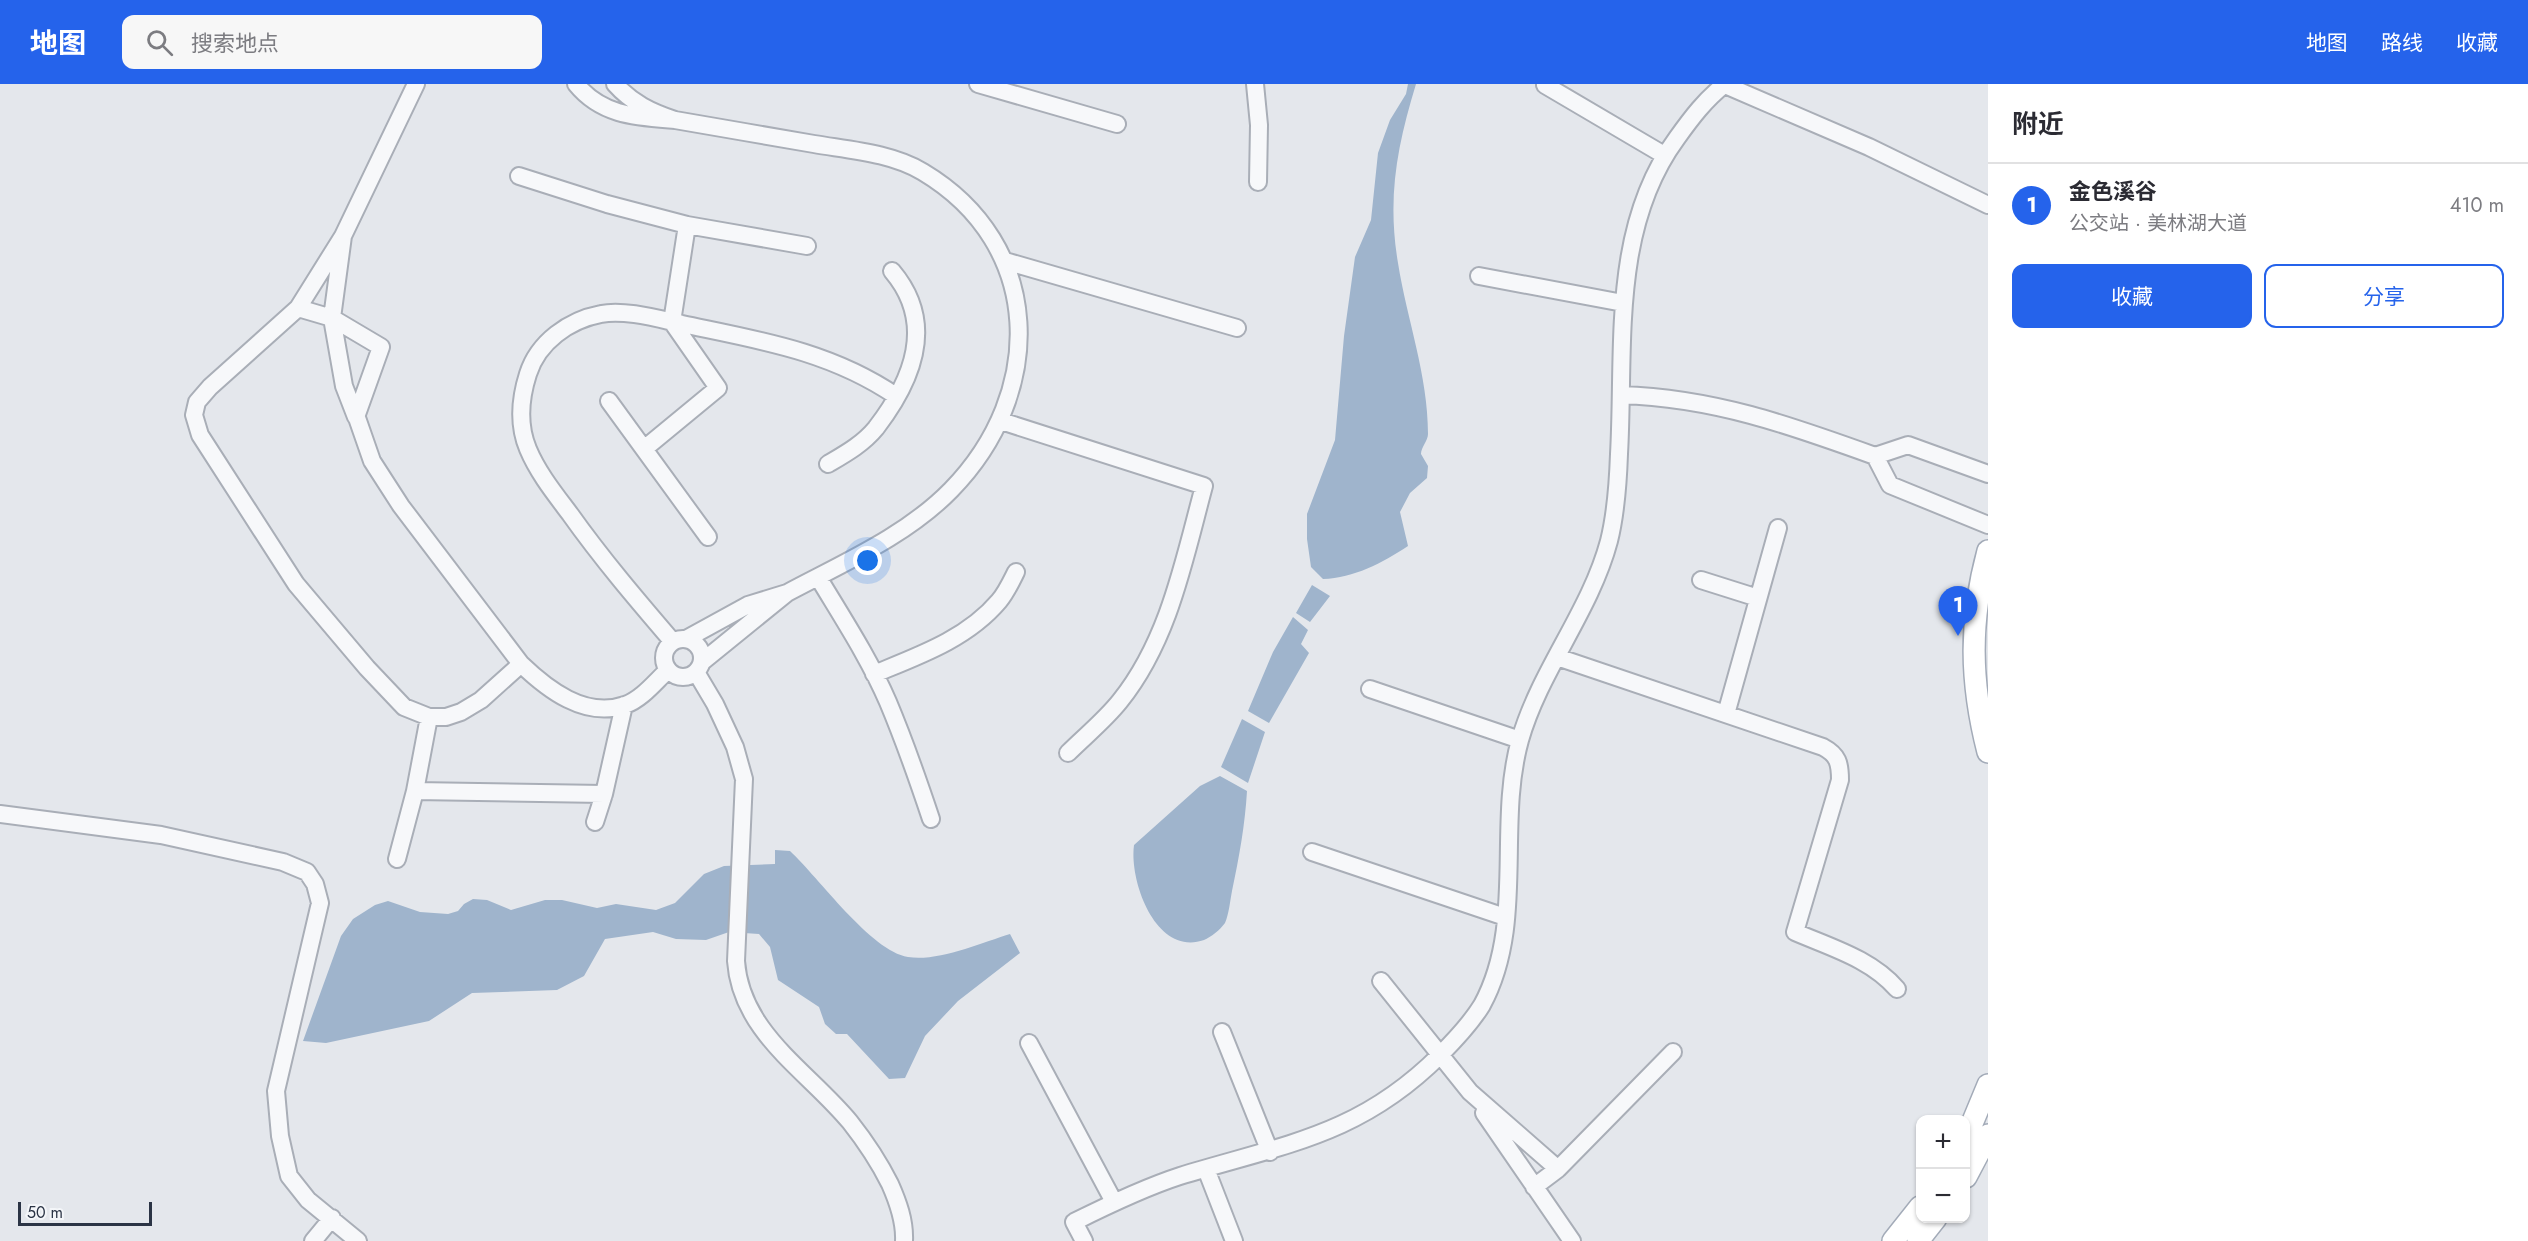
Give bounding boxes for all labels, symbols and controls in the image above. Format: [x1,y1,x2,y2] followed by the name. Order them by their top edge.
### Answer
[122,15,542,69] search box
[30,23,86,64] text: 地图
[143,26,176,59] icon: search
[191,27,279,59] text: 搜索地点
[2306,28,2348,58] text: 地图
[2381,28,2423,58] text: 路线
[2456,28,2498,58] text: 收藏
[2012,105,2064,143] text: 附近
[2069,175,2157,207] text: 金色溪谷
[2026,191,2037,220] text: 1
[2450,191,2504,220] text: 410 m
[2069,209,2247,238] text: 公交站 · 美林湖大道
[2012,264,2252,328] button: 收藏
[2264,264,2504,328] button: 分享
[853,546,882,575] your location
[1938,586,1978,636] pin: 1
[1916,1115,1970,1223] map controls
[1916,1115,1970,1169] button: +
[1916,1169,1970,1223] button: −
[18,1199,152,1226] scale bar
[27,1201,63,1224] text: 50 m

